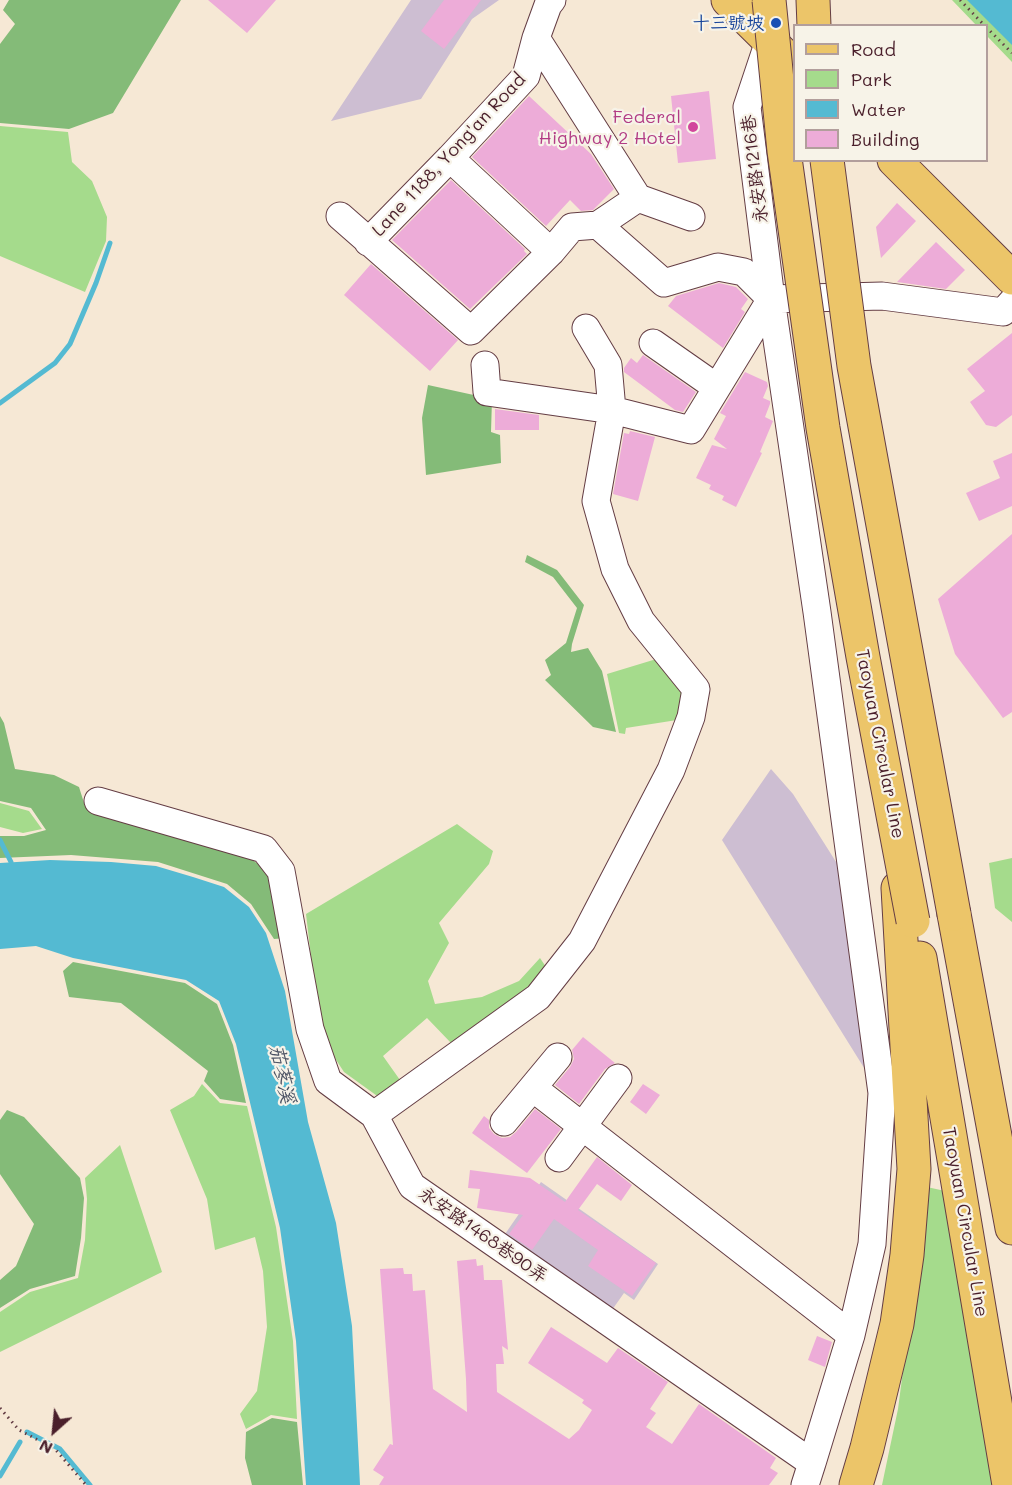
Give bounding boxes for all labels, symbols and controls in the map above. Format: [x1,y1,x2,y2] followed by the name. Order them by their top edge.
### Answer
[692,12,764,34] place label: 十三號坡
[769,16,783,30] marker: 十三號坡
[793,24,988,162] legend
[851,37,896,61] text: Road
[851,67,892,91] text: Park
[368,69,530,241] street label: Lane 1188, Yong'an Road
[851,97,906,121] text: Water
[539,106,681,148] place label: Federal Highway 2 Hotel
[738,114,772,224] street label: 永安路1216巷
[686,120,700,134] marker: Federal Highway 2 Hotel
[851,127,919,151] text: Building
[851,647,909,841] street label: Taoyuan Circular Line
[264,1042,300,1106] water label: 茄苳溪
[938,1125,992,1319] street label: Taoyuan Circular Line
[415,1183,551,1287] street label: 永安路1468巷90弄
[24,1401,84,1461] north arrow
[35,1435,56,1460] text: N

